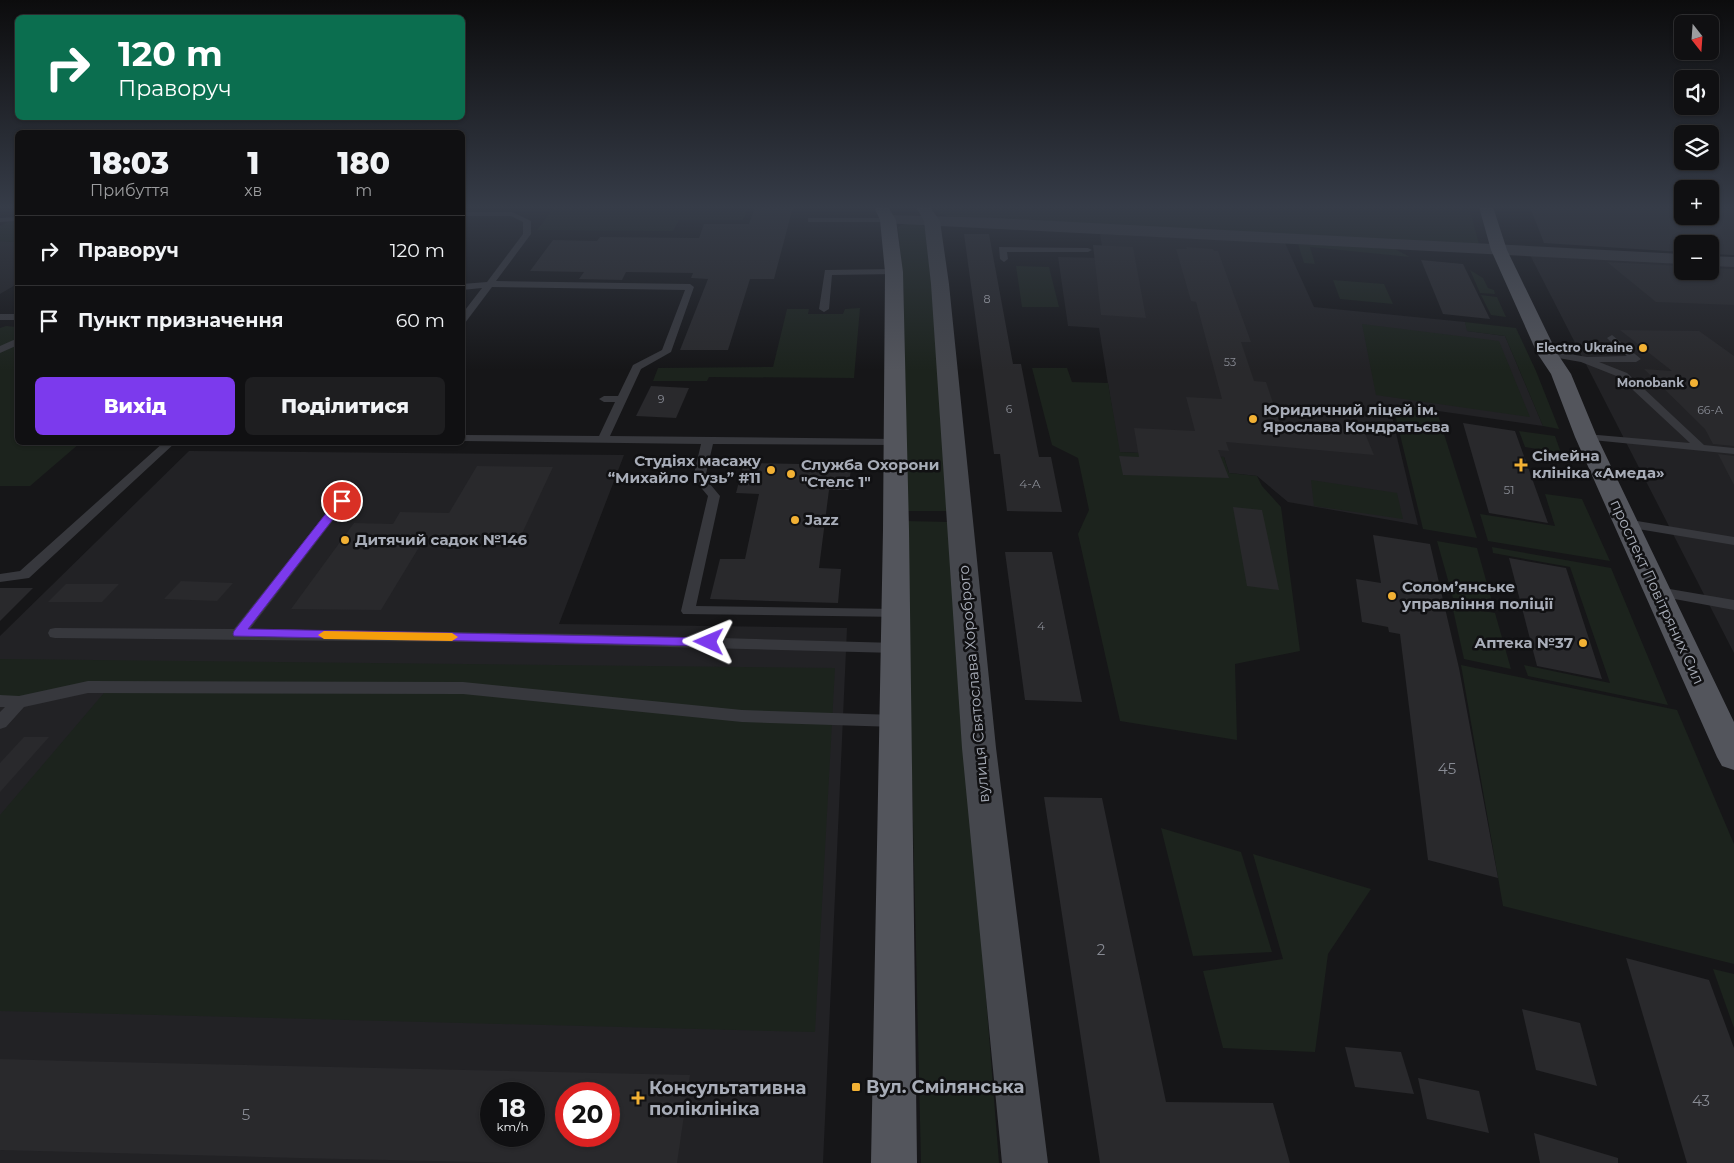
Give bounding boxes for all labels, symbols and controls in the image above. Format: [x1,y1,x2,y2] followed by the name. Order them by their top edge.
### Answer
[1674,15,1719,60] north arrow
[1674,15,1719,280] map controls
[118,32,223,75] text: 120 m
[35,35,100,100] icon: right
[1674,70,1719,115] button: sound
[118,75,232,102] text: Праворуч
[1674,125,1719,170] button: layers
[90,145,169,182] text: 18:03
[247,145,259,182] text: 1
[337,145,390,182] text: 180
[1674,180,1719,225] button: +
[90,181,169,200] text: Прибуття
[244,181,262,200] text: хв
[355,181,372,200] text: m
[1674,235,1719,280] button: −
[35,237,63,265] icon: right
[78,239,179,262] text: Праворуч
[390,239,445,262] text: 120 m
[983,292,991,306] house number: 8
[35,307,63,335] icon: arrive
[78,309,284,332] text: Пункт призначення
[396,309,445,332] text: 60 m
[1536,340,1633,355] place label: Electro Ukraine
[1637,342,1649,354] marker: Electro Ukraine
[1224,355,1236,369] house number: 53
[1617,375,1684,390] place label: Monobank
[35,377,235,435] button: Вихід
[245,377,445,435] button: Поділитися
[1688,377,1700,389] marker: Monobank
[658,392,665,406] house number: 9
[1263,400,1450,436] place label: Юридичний ліцей ім. Ярослава Кондратьєва
[1006,402,1013,416] house number: 6
[1697,403,1724,417] house number: 66-А
[1247,413,1259,425] marker: Юридичний ліцей ім. Ярослава Кондратьєва
[1532,446,1664,482] place label: Сімейна клініка «Амеда»
[608,451,762,487] place label: Студіях масажу “Михайло Гузь” #11
[801,455,939,491] place label: Служба Охорони "Стелс 1"
[1514,458,1528,472] marker: Сімейна клініка «Амеда»
[765,464,777,476] marker: Студіях масажу “Михайло Гузь” #11
[785,468,797,480] marker: Служба Охорони "Стелс 1"
[1019,476,1041,491] house number: 4-А
[321,480,363,522] pin
[1503,482,1515,497] house number: 51
[328,487,356,515] icon: arrive
[1606,496,1709,687] street label: проспект Повітряних Сил
[804,510,839,529] place label: Jazz
[789,514,801,526] marker: Jazz
[355,530,528,549] place label: Дитячий садок №146
[339,534,351,546] marker: Дитячий садок №146
[954,564,993,804] street label: вулиця Святослава Хороброго
[1401,577,1554,613] place label: Соломʼянське управління поліції
[1386,590,1398,602] marker: Соломʼянське управління поліції
[682,615,734,667] position arrow
[1037,618,1045,633] house number: 4
[1474,633,1573,652] place label: Аптека №37
[1577,637,1589,649] marker: Аптека №37
[1438,759,1456,778] house number: 45
[1097,940,1105,959] house number: 2
[866,1076,1024,1098] place label: Вул. Смілянська
[649,1077,806,1120] place label: Консультативна поліклініка
[850,1081,862,1093] marker: Вул. Смілянська
[555,1082,620,1147] speed limit sign: 20
[631,1091,645,1105] marker: Консультативна поліклініка
[1692,1091,1710,1110] house number: 43
[499,1093,526,1123] text: 18
[242,1105,250,1124] house number: 5
[496,1119,529,1134] text: km/h

